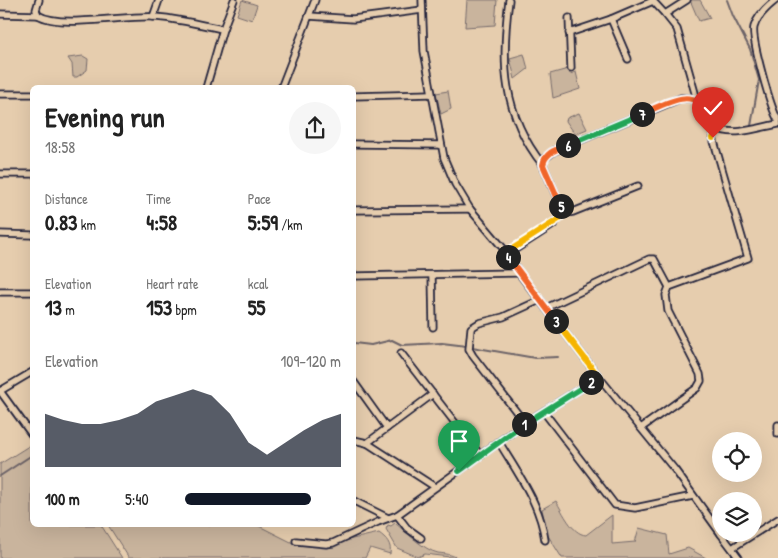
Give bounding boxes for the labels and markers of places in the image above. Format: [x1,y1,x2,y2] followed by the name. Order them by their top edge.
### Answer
[692,87,734,138] pin
[630,102,654,126] pin: 7
[556,132,580,158] pin: 6
[548,194,574,218] pin: 5
[496,244,520,270] pin: 4
[544,308,568,334] pin: 3
[578,370,604,394] pin: 2
[512,412,536,436] pin: 1
[438,420,480,471] pin

